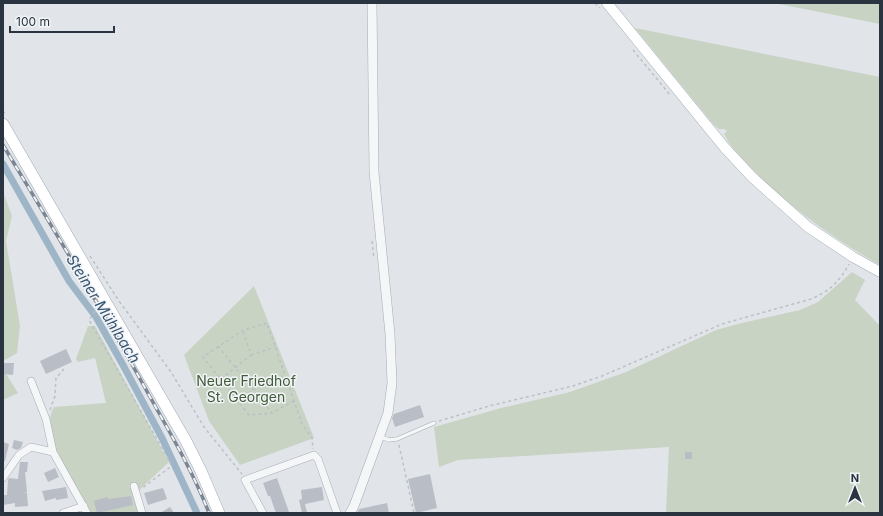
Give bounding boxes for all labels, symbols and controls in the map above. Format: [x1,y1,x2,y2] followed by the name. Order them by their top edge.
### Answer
[10,8,114,34] scale bar
[16,14,50,29] text: 100 m
[62,251,145,367] water label: Steiner Mühlbach
[196,372,296,405] park label: Neuer Friedhof St. Georgen
[835,468,875,508] north arrow
[851,471,859,485] text: N

